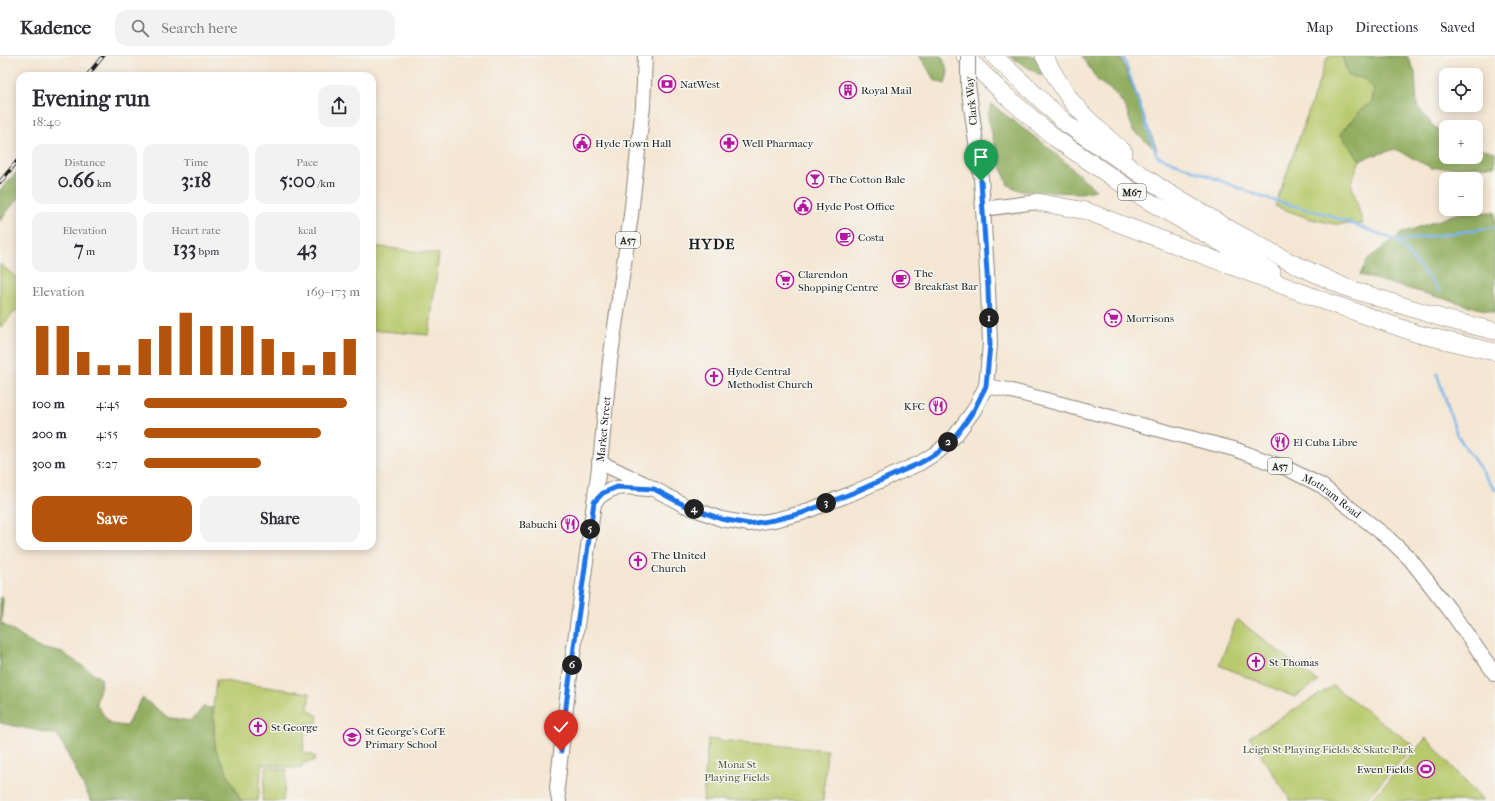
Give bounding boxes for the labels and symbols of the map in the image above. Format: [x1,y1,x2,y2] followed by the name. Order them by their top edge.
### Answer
[657,74,677,94] bank icon: NatWest
[963,75,980,126] street label: Clark Way
[680,78,720,91] place label: NatWest
[838,80,858,100] building icon: Royal Mail
[861,84,912,97] place label: Royal Mail
[572,133,592,153] public building icon: Hyde Town Hall
[719,133,739,153] pharmacy icon: Well Pharmacy
[595,137,671,150] place label: Hyde Town Hall
[741,137,815,150] place label: Well Pharmacy
[964,140,998,181] pin
[805,169,825,189] bar icon: The Cotton Bale
[828,173,906,186] place label: The Cotton Bale
[1118,184,1146,200] road number: M67
[793,196,813,216] public building icon: Hyde Post Office
[816,200,895,213] place label: Hyde Post Office
[835,227,855,247] cafe icon: Costa
[858,231,885,244] place label: Costa
[616,232,640,248] road number: A57
[689,235,735,253] district label: HYDE
[914,267,978,293] place label: The Breakfast Bar
[798,268,879,294] place label: Clarendon Shopping Centre
[891,269,911,289] cafe icon: The Breakfast Bar
[775,270,795,290] supermarket icon: Clarendon Shopping Centre
[979,308,999,328] pin: 1
[1103,308,1123,328] supermarket icon: Morrisons
[1126,312,1174,325] place label: Morrisons
[727,365,814,391] place label: Hyde Central Methodist Church
[704,367,724,387] church icon: Hyde Central Methodist Church
[594,396,614,463] street label: Market Street
[928,396,948,416] restaurant icon: KFC
[904,400,925,413] place label: KFC
[938,432,958,452] pin: 2
[1270,432,1290,452] restaurant icon: El Cuba Libre
[1293,436,1358,449] place label: El Cuba Libre
[1268,458,1292,474] road number: A57
[1300,471,1364,522] street label: Mottram Road
[816,493,836,513] pin: 3
[684,499,704,519] pin: 4
[560,514,580,534] restaurant icon: Babuchi
[519,518,558,531] place label: Babuchi
[580,519,600,539] pin: 5
[651,549,707,575] place label: The United Church
[628,551,648,571] church icon: The United Church
[1246,652,1266,672] church icon: St Thomas
[562,655,582,675] pin: 6
[1269,656,1319,669] place label: St Thomas
[544,710,578,751] pin
[248,717,268,737] church icon: St George
[271,721,318,734] place label: St George
[365,725,446,751] place label: St George's CofE Primary School
[342,727,362,747] school or university icon: St George's CofE Primary School
[1242,743,1414,756] park label: Leigh St Playing Fields & Skate Park
[704,758,770,784] park label: Mona St Playing Fields
[1416,759,1436,779] sports icon: Ewen Fields
[1357,763,1413,776] place label: Ewen Fields

